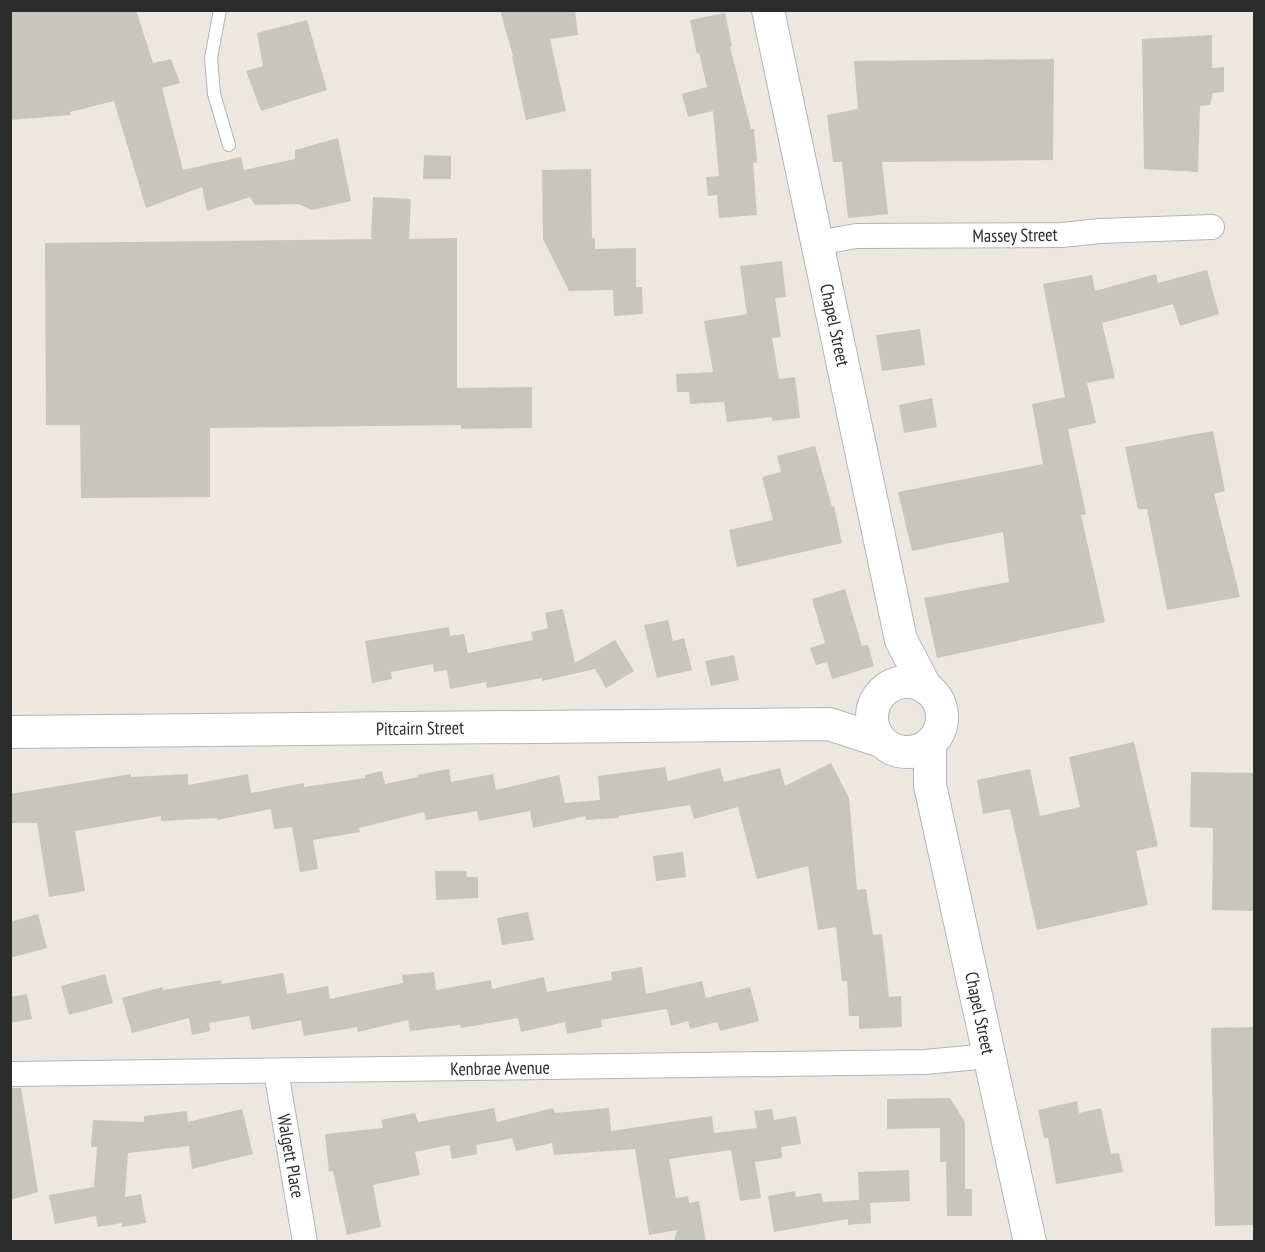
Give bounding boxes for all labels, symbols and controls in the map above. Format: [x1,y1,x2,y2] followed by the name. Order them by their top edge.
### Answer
[972,223,1058,247] street label: Massey Street
[815,282,855,368] street label: Chapel Street
[376,716,464,740] street label: Pitcairn Street
[960,970,1000,1056] street label: Chapel Street
[450,1056,550,1080] street label: Kenbrae Avenue
[272,1112,310,1200] street label: Walgett Place

